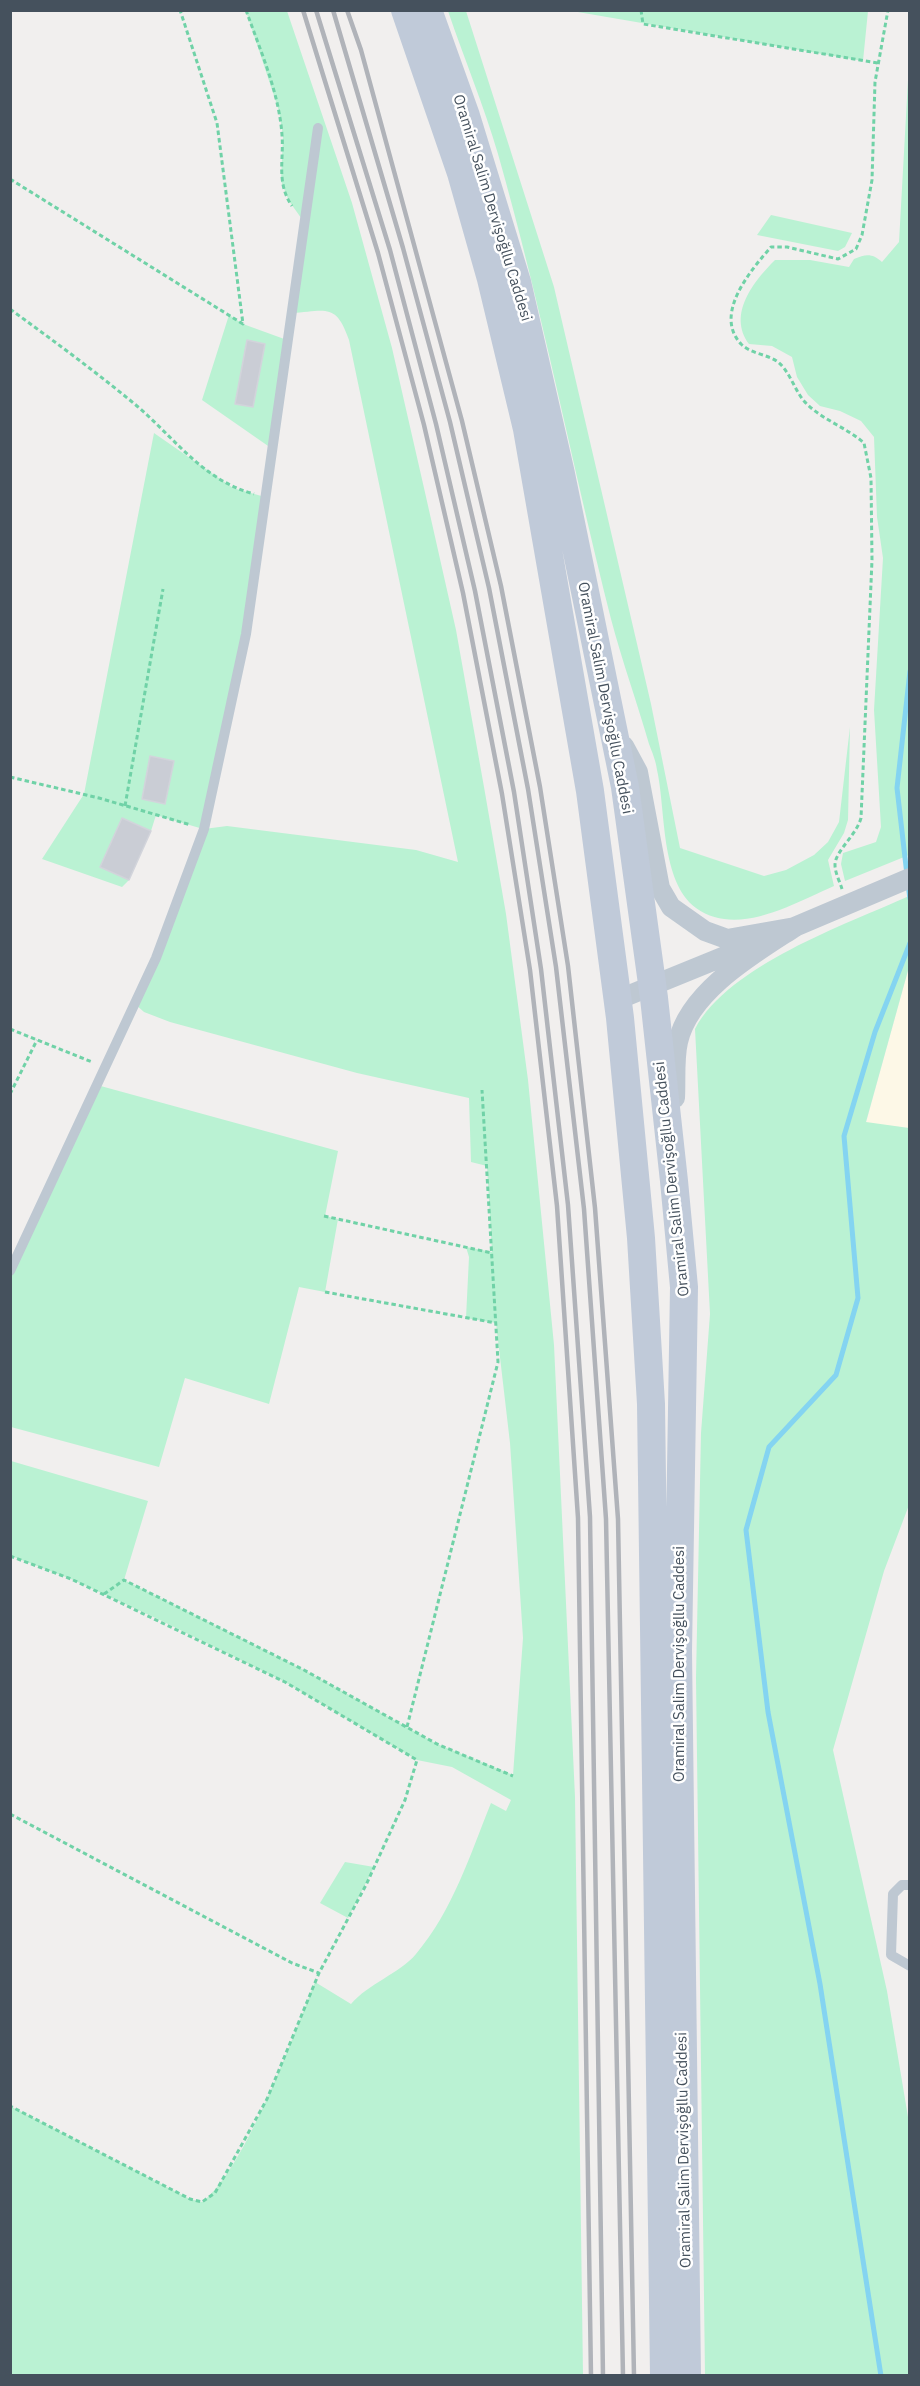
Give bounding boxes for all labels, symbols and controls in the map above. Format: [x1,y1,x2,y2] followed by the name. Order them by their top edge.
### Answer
[449,92,535,324] street label: Oramiral Salim Dervişoğllu Caddesi
[574,580,636,816] street label: Oramiral Salim Dervişoğllu Caddesi
[651,1061,693,1297] street label: Oramiral Salim Dervişoğllu Caddesi
[671,1546,689,1782] street label: Oramiral Salim Dervişoğllu Caddesi
[673,2032,695,2268] street label: Oramiral Salim Dervişoğllu Caddesi

